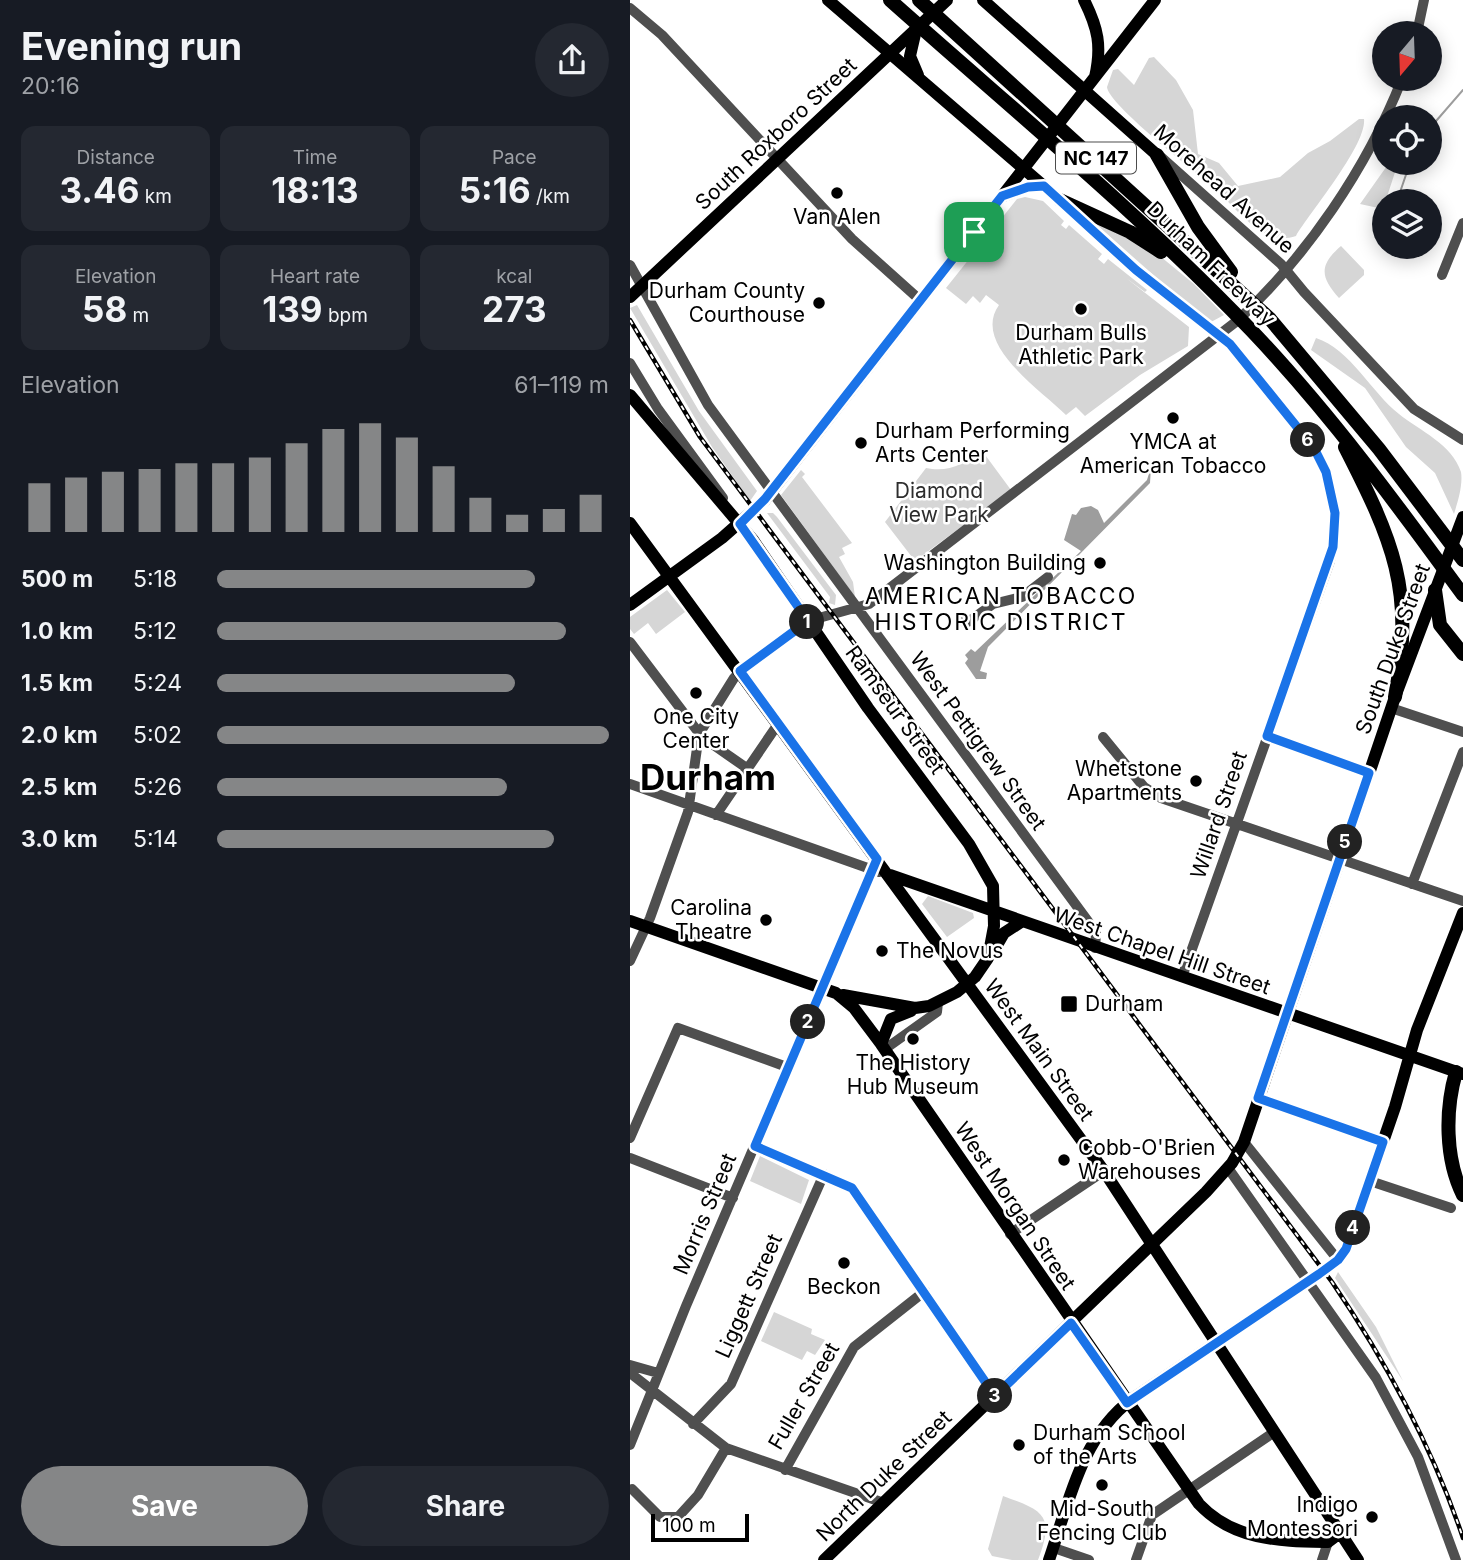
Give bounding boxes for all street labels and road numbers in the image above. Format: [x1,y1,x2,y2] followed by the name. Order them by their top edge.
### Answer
[690,52,862,215] street label: South Roxboro Street
[1149,119,1300,258] street label: Morehead Avenue
[1056,142,1136,174] road number: NC 147
[1142,196,1281,331] street label: Durham Freeway
[1350,560,1435,738] street label: South Duke Street
[840,641,950,779] street label: Ramseur Street
[905,647,1052,835] street label: West Pettigrew Street
[1185,748,1252,882] street label: Willard Street
[1051,902,1274,999] street label: West Chapel Hill Street
[980,974,1099,1126] street label: West Main Street
[950,1117,1081,1295] street label: West Morgan Street
[668,1149,741,1278] street label: Morris Street
[710,1230,787,1362] street label: Liggett Street
[763,1338,844,1454] street label: Fuller Street
[811,1405,956,1546] street label: North Duke Street

